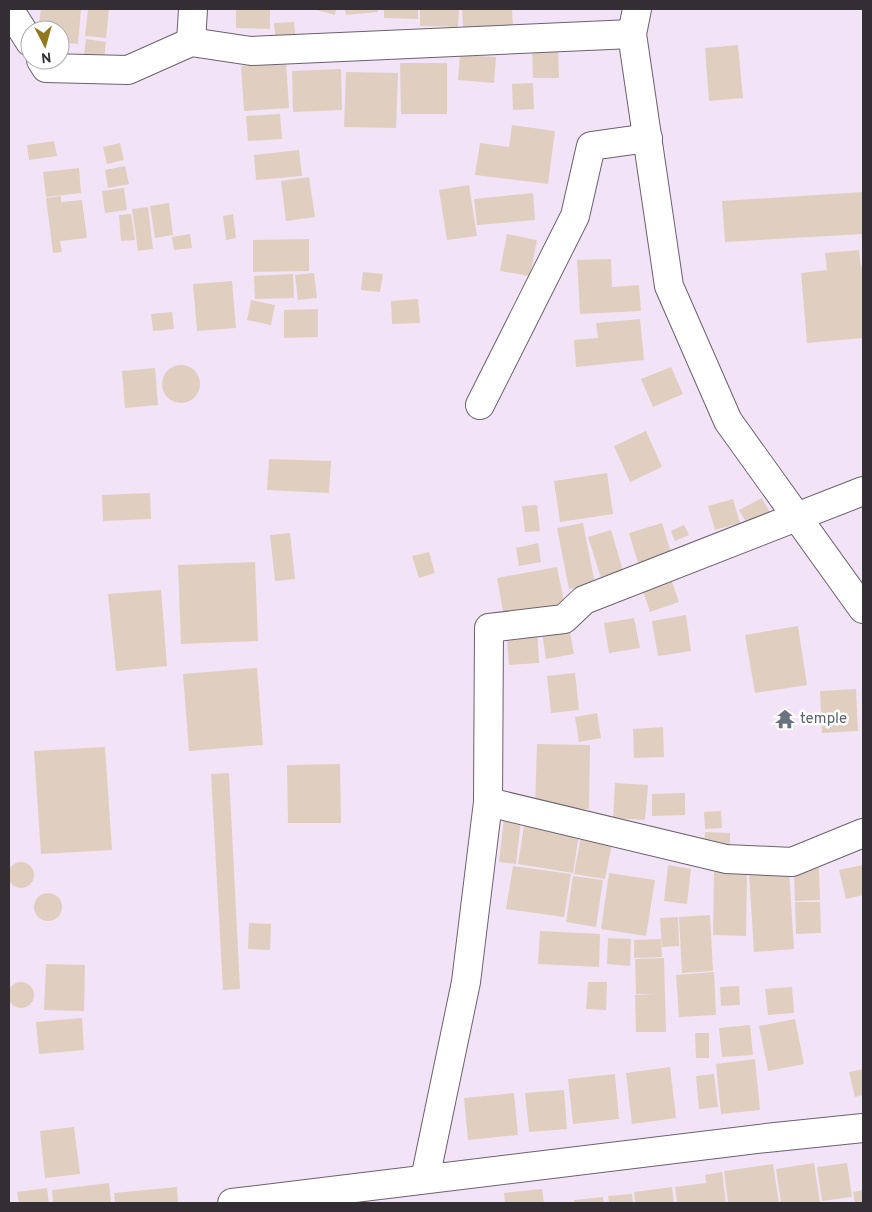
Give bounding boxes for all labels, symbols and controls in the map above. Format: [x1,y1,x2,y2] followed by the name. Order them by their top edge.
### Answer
[20,20,70,70] north arrow
[40,47,52,65] text: N
[774,708,796,730] temple icon: temple
[800,710,847,729] place label: temple

